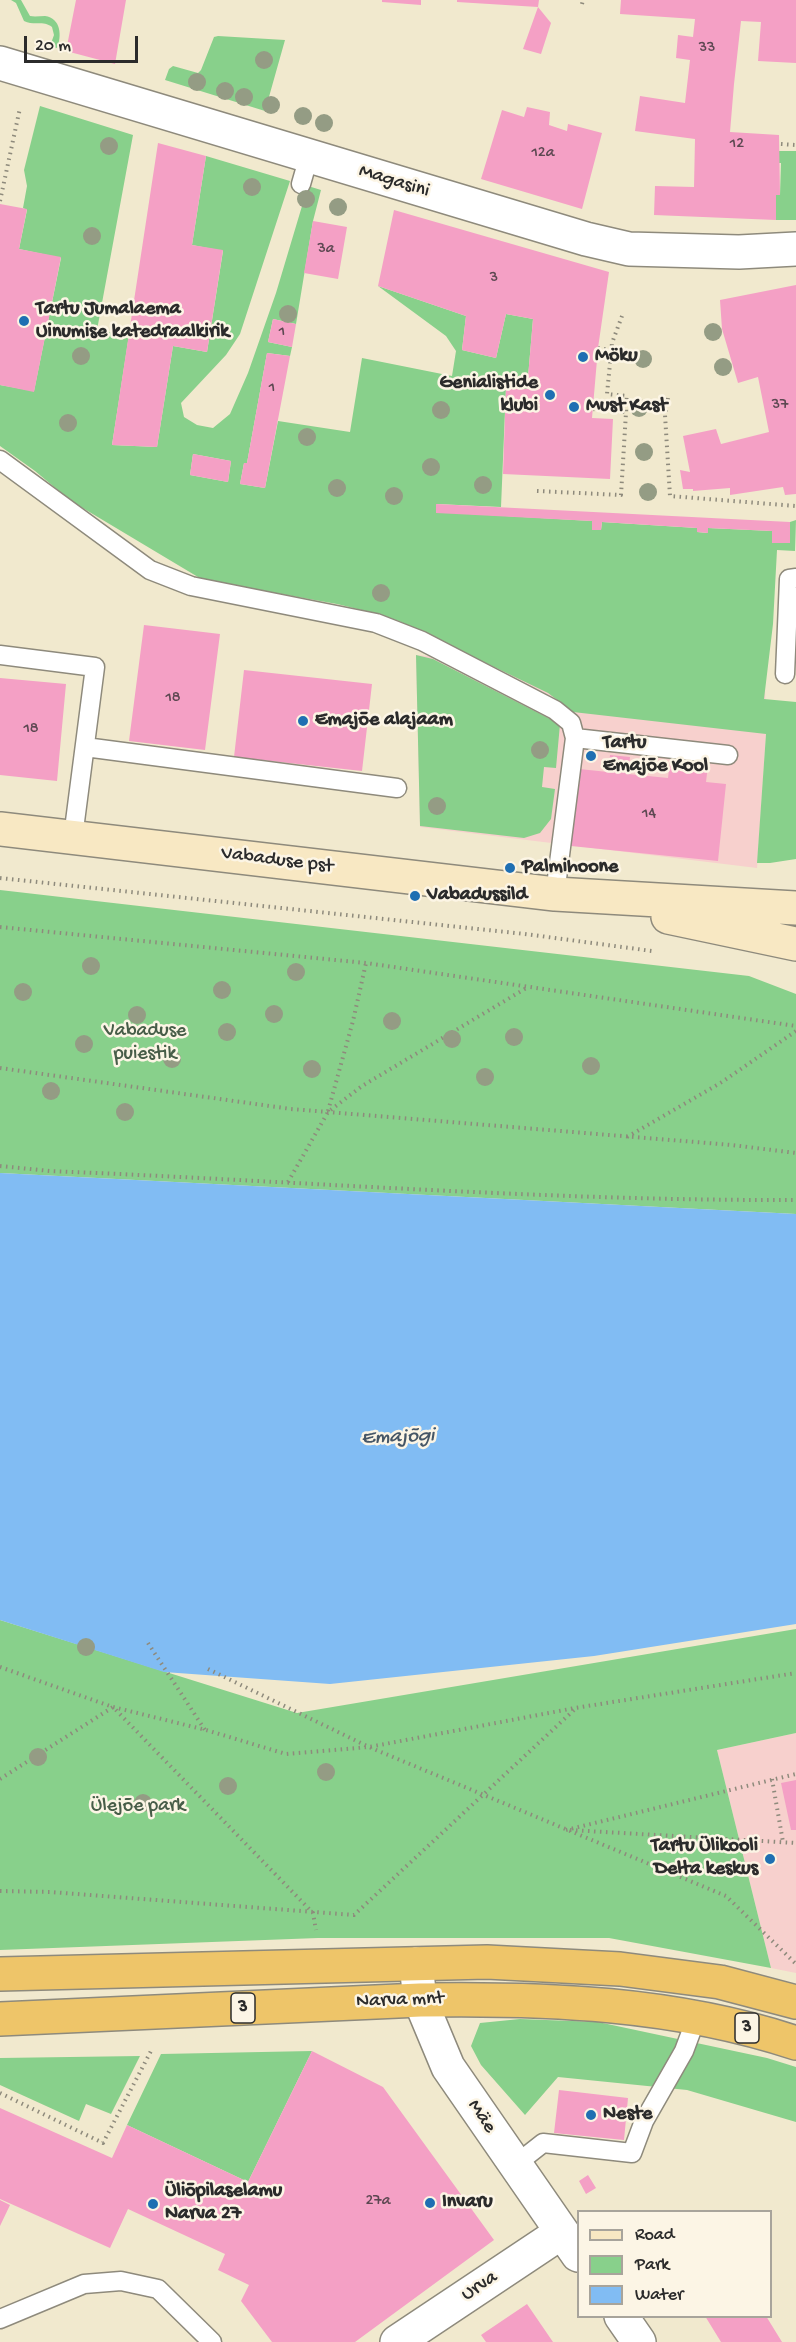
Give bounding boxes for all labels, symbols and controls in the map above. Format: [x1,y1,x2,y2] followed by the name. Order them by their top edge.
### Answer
[27,24,141,62] scale bar
[35,36,71,57] text: 20 m
[699,39,715,59] house number: 33
[730,135,744,155] house number: 12
[531,144,555,164] house number: 12a
[356,160,432,204] street label: Magasini
[317,240,335,260] house number: 3a
[490,269,498,289] house number: 3
[36,298,229,345] place label: Tartu Jumalaema Uinumise katedraalkirik
[17,314,31,328] marker: Tartu Jumalaema Uinumise katedraalkirik
[279,323,285,343] house number: 1
[595,345,638,369] place label: Möku
[576,350,590,364] marker: Möku
[439,372,538,419] place label: Genialistide klubi
[269,379,275,399] house number: 1
[543,388,557,402] marker: Genialistide klubi
[586,395,667,419] place label: Must Kast
[772,396,788,416] house number: 37
[567,400,581,414] marker: Must Kast
[165,689,181,709] house number: 18
[315,709,453,733] place label: Emajõe alajaam
[296,714,310,728] marker: Emajõe alajaam
[23,720,39,740] house number: 18
[603,732,708,779] place label: Tartu Emajõe Kool
[584,749,598,763] marker: Tartu Emajõe Kool
[642,805,656,825] house number: 14
[220,842,334,880] street label: Vabaduse pst
[522,856,618,880] place label: Palmihoone
[503,861,517,875] marker: Palmihoone
[427,884,527,908] place label: Vabadussild
[408,889,422,903] marker: Vabadussild
[104,1020,186,1067] park label: Vabaduse puiestik
[361,1424,435,1452] water label: Emajõgi
[91,1795,185,1819] park label: Ülejõe park
[651,1835,758,1882] place label: Tartu Ülikooli Delta keskus
[763,1852,777,1866] marker: Tartu Ülikooli Delta keskus
[356,1987,444,2015] street label: Narva mnt
[231,1993,255,2023] road number: 3
[735,2013,759,2043] road number: 3
[461,2096,501,2138] street label: Mäe
[603,2103,652,2127] place label: Neste
[584,2108,598,2122] marker: Neste
[165,2180,282,2227] place label: Üliõpilaselamu Narva 27
[442,2191,493,2215] place label: Invaru
[365,2192,391,2212] house number: 27a
[423,2196,437,2210] marker: Invaru
[146,2197,160,2211] marker: Üliõpilaselamu Narva 27
[577,2210,772,2318] legend
[635,2225,674,2246] text: Road
[635,2255,669,2276] text: Park
[457,2266,503,2308] street label: Urva
[635,2285,683,2306] text: Water

